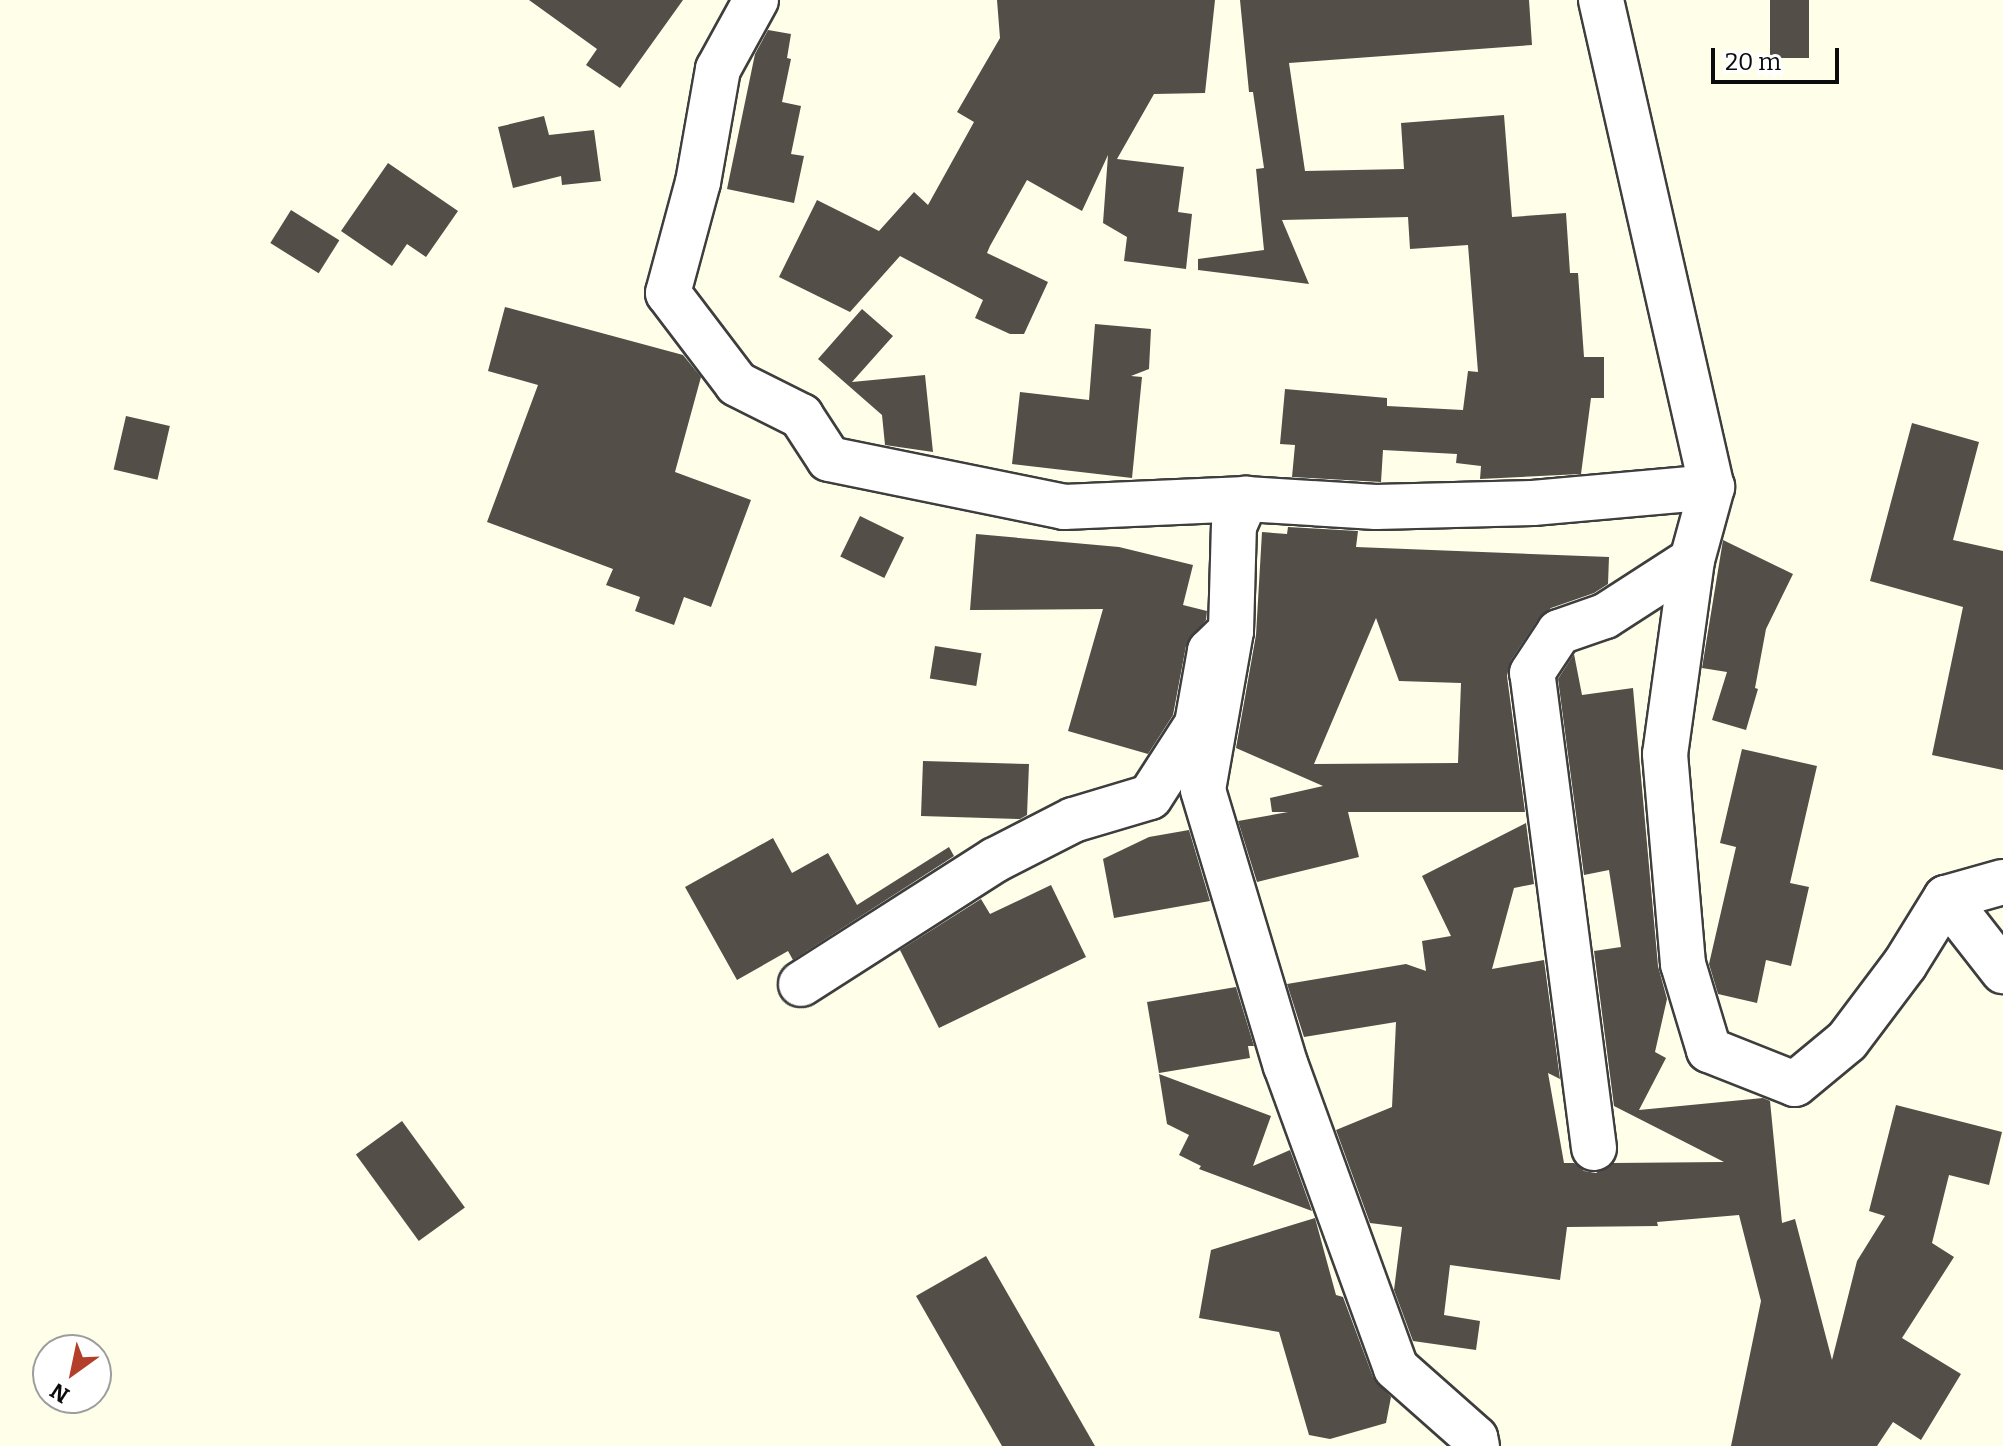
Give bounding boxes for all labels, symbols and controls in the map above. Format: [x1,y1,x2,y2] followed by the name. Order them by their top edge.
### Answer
[1715,32,1843,82] scale bar
[1725,48,1781,76] text: 20 m
[32,1334,112,1414] north arrow
[45,1377,74,1409] text: N

